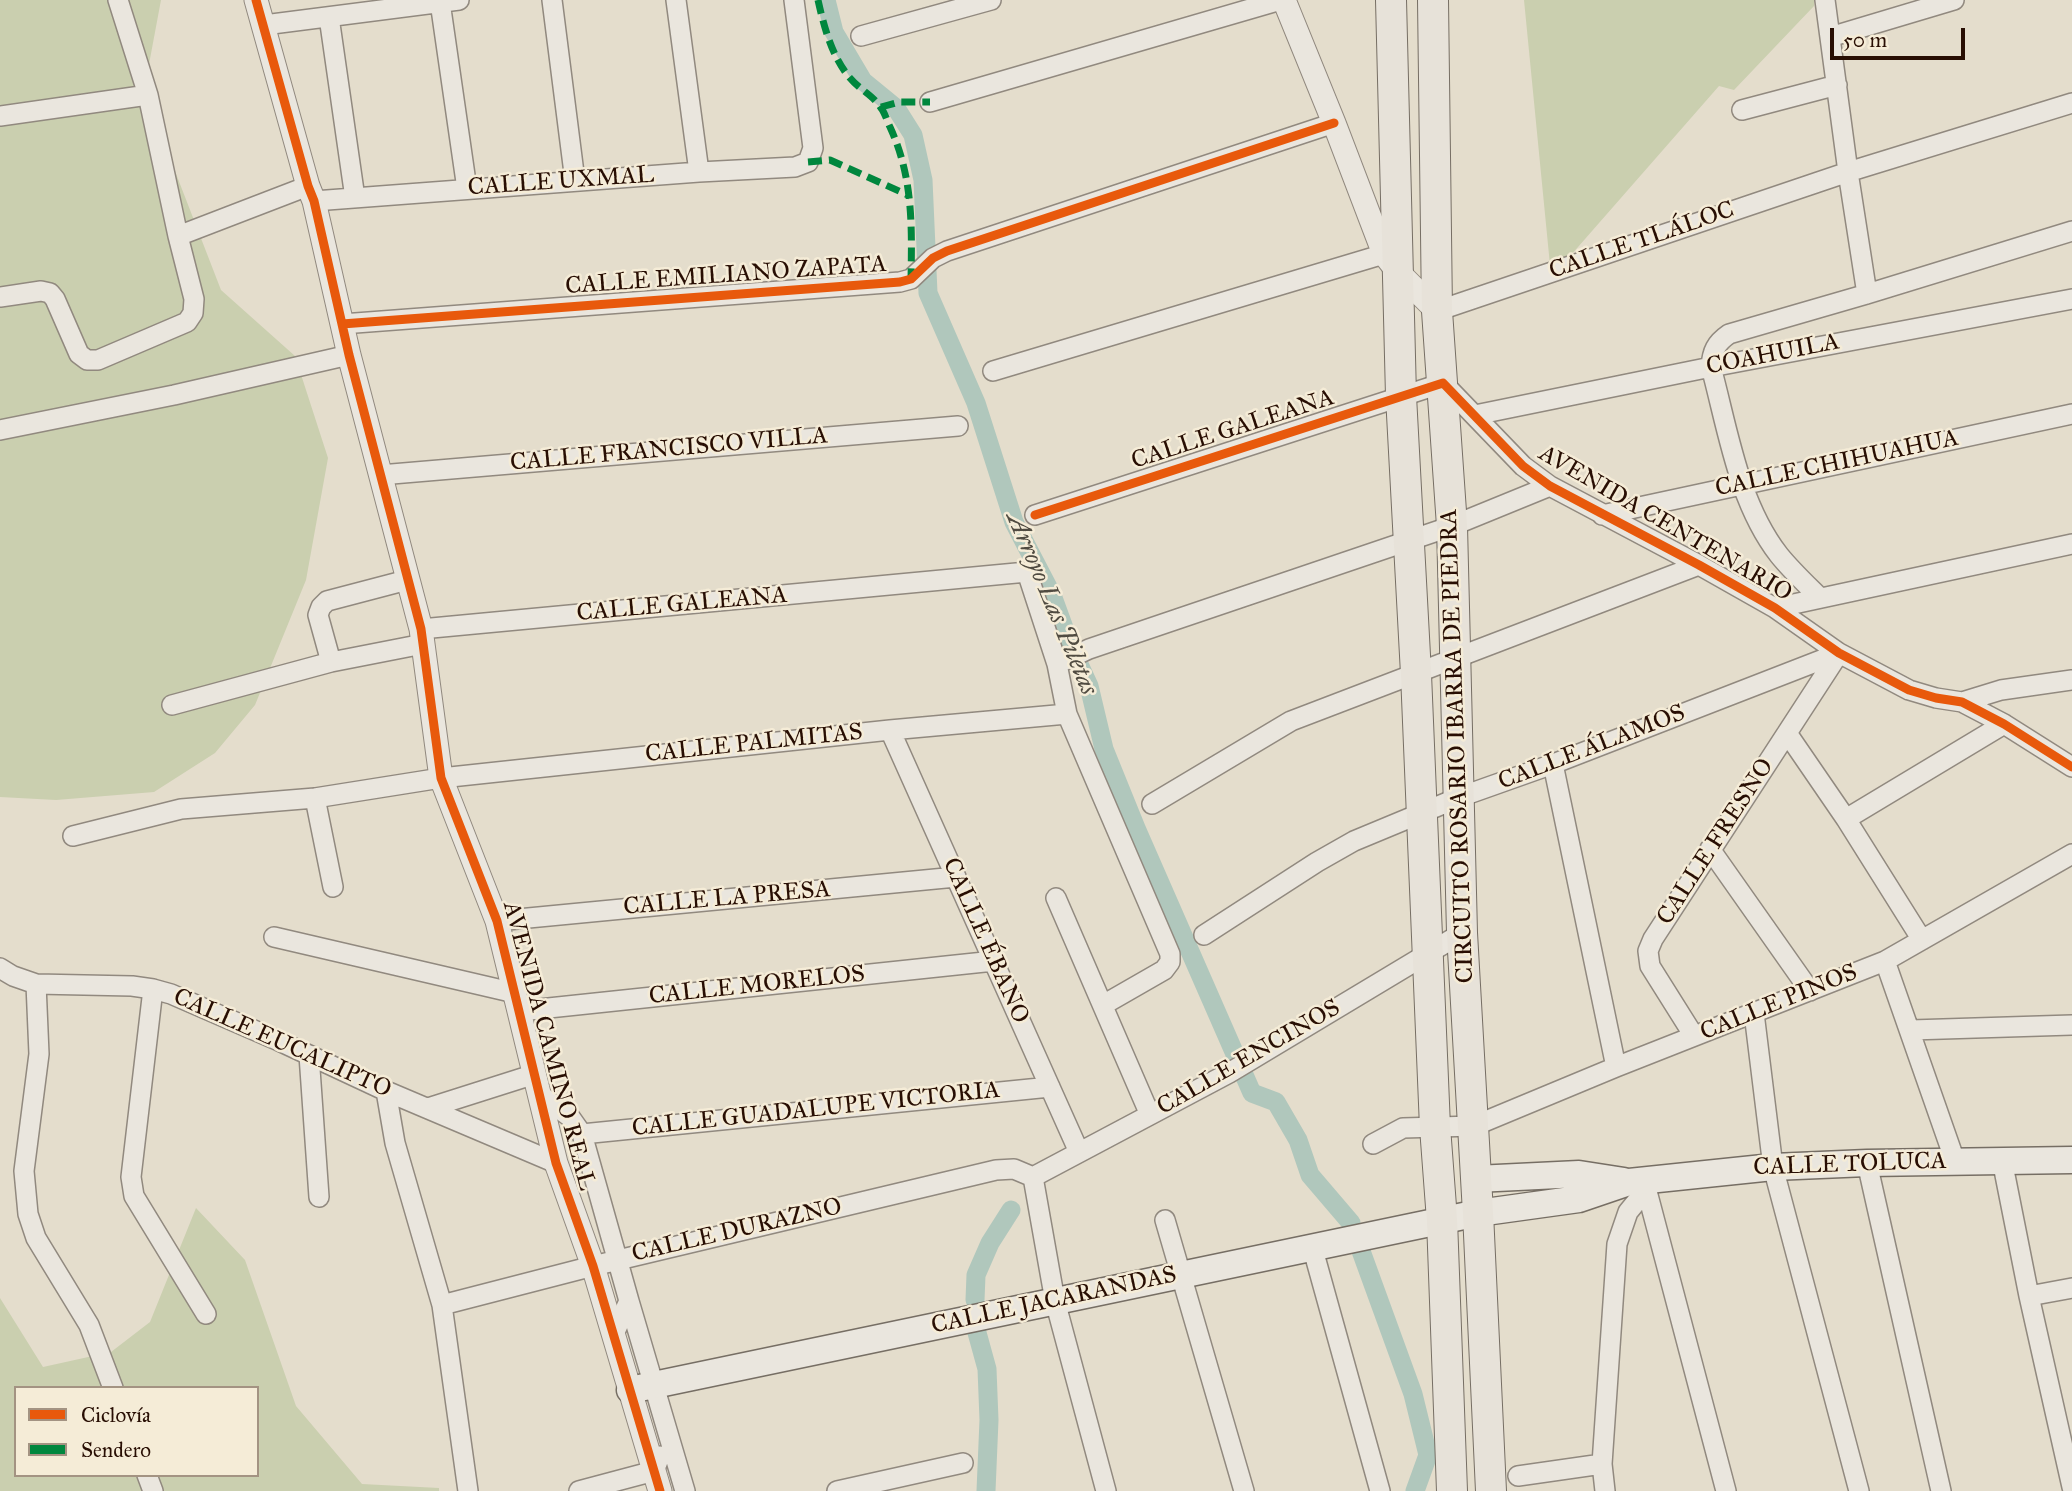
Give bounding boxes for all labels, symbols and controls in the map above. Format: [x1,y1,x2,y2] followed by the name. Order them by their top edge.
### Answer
[1834,14,1969,58] scale bar
[1843,27,1887,53] text: 50 m
[467,161,655,203] street label: CALLE UXMAL
[1546,196,1738,286] street label: CALLE TLÁLOC
[564,250,888,302] street label: CALLE EMILIANO ZAPATA
[1704,328,1842,382] street label: COAHUILA
[1128,384,1338,476] street label: CALLE GALEANA
[509,422,829,478] street label: CALLE FRANCISCO VILLA
[1713,424,1961,504] street label: CALLE CHIHUAHUA
[1533,440,1797,608] street label: AVENIDA CENTENARIO
[998,508,1104,700] water label: Arroyo Las Piletas
[1435,508,1481,984] street label: CIRCUITO ROSARIO IBARRA DE PIEDRA
[575,581,789,629] street label: CALLE GALEANA
[1495,699,1689,797] street label: CALLE ÁLAMOS
[644,718,864,770] street label: CALLE PALMITAS
[1652,754,1780,930] street label: CALLE FRESNO
[936,854,1034,1028] street label: CALLE ÉBANO
[622,876,832,922] street label: CALLE LA PRESA
[496,898,600,1194] street label: AVENIDA CAMINO REAL
[1696,958,1862,1048] street label: CALLE PINOS
[648,960,866,1012] street label: CALLE MORELOS
[169,983,395,1105] street label: CALLE EUCALIPTO
[1152,994,1346,1122] street label: CALLE ENCINOS
[631,1076,1001,1144] street label: CALLE GUADALUPE VICTORIA
[1753,1147,1947,1183] street label: CALLE TOLUCA
[629,1193,845,1269] street label: CALLE DURAZNO
[929,1261,1179,1341] street label: CALLE JACARANDAS
[14,1386,259,1477] legend
[81,1402,151,1428] text: Ciclovía
[81,1437,151,1463] text: Sendero

